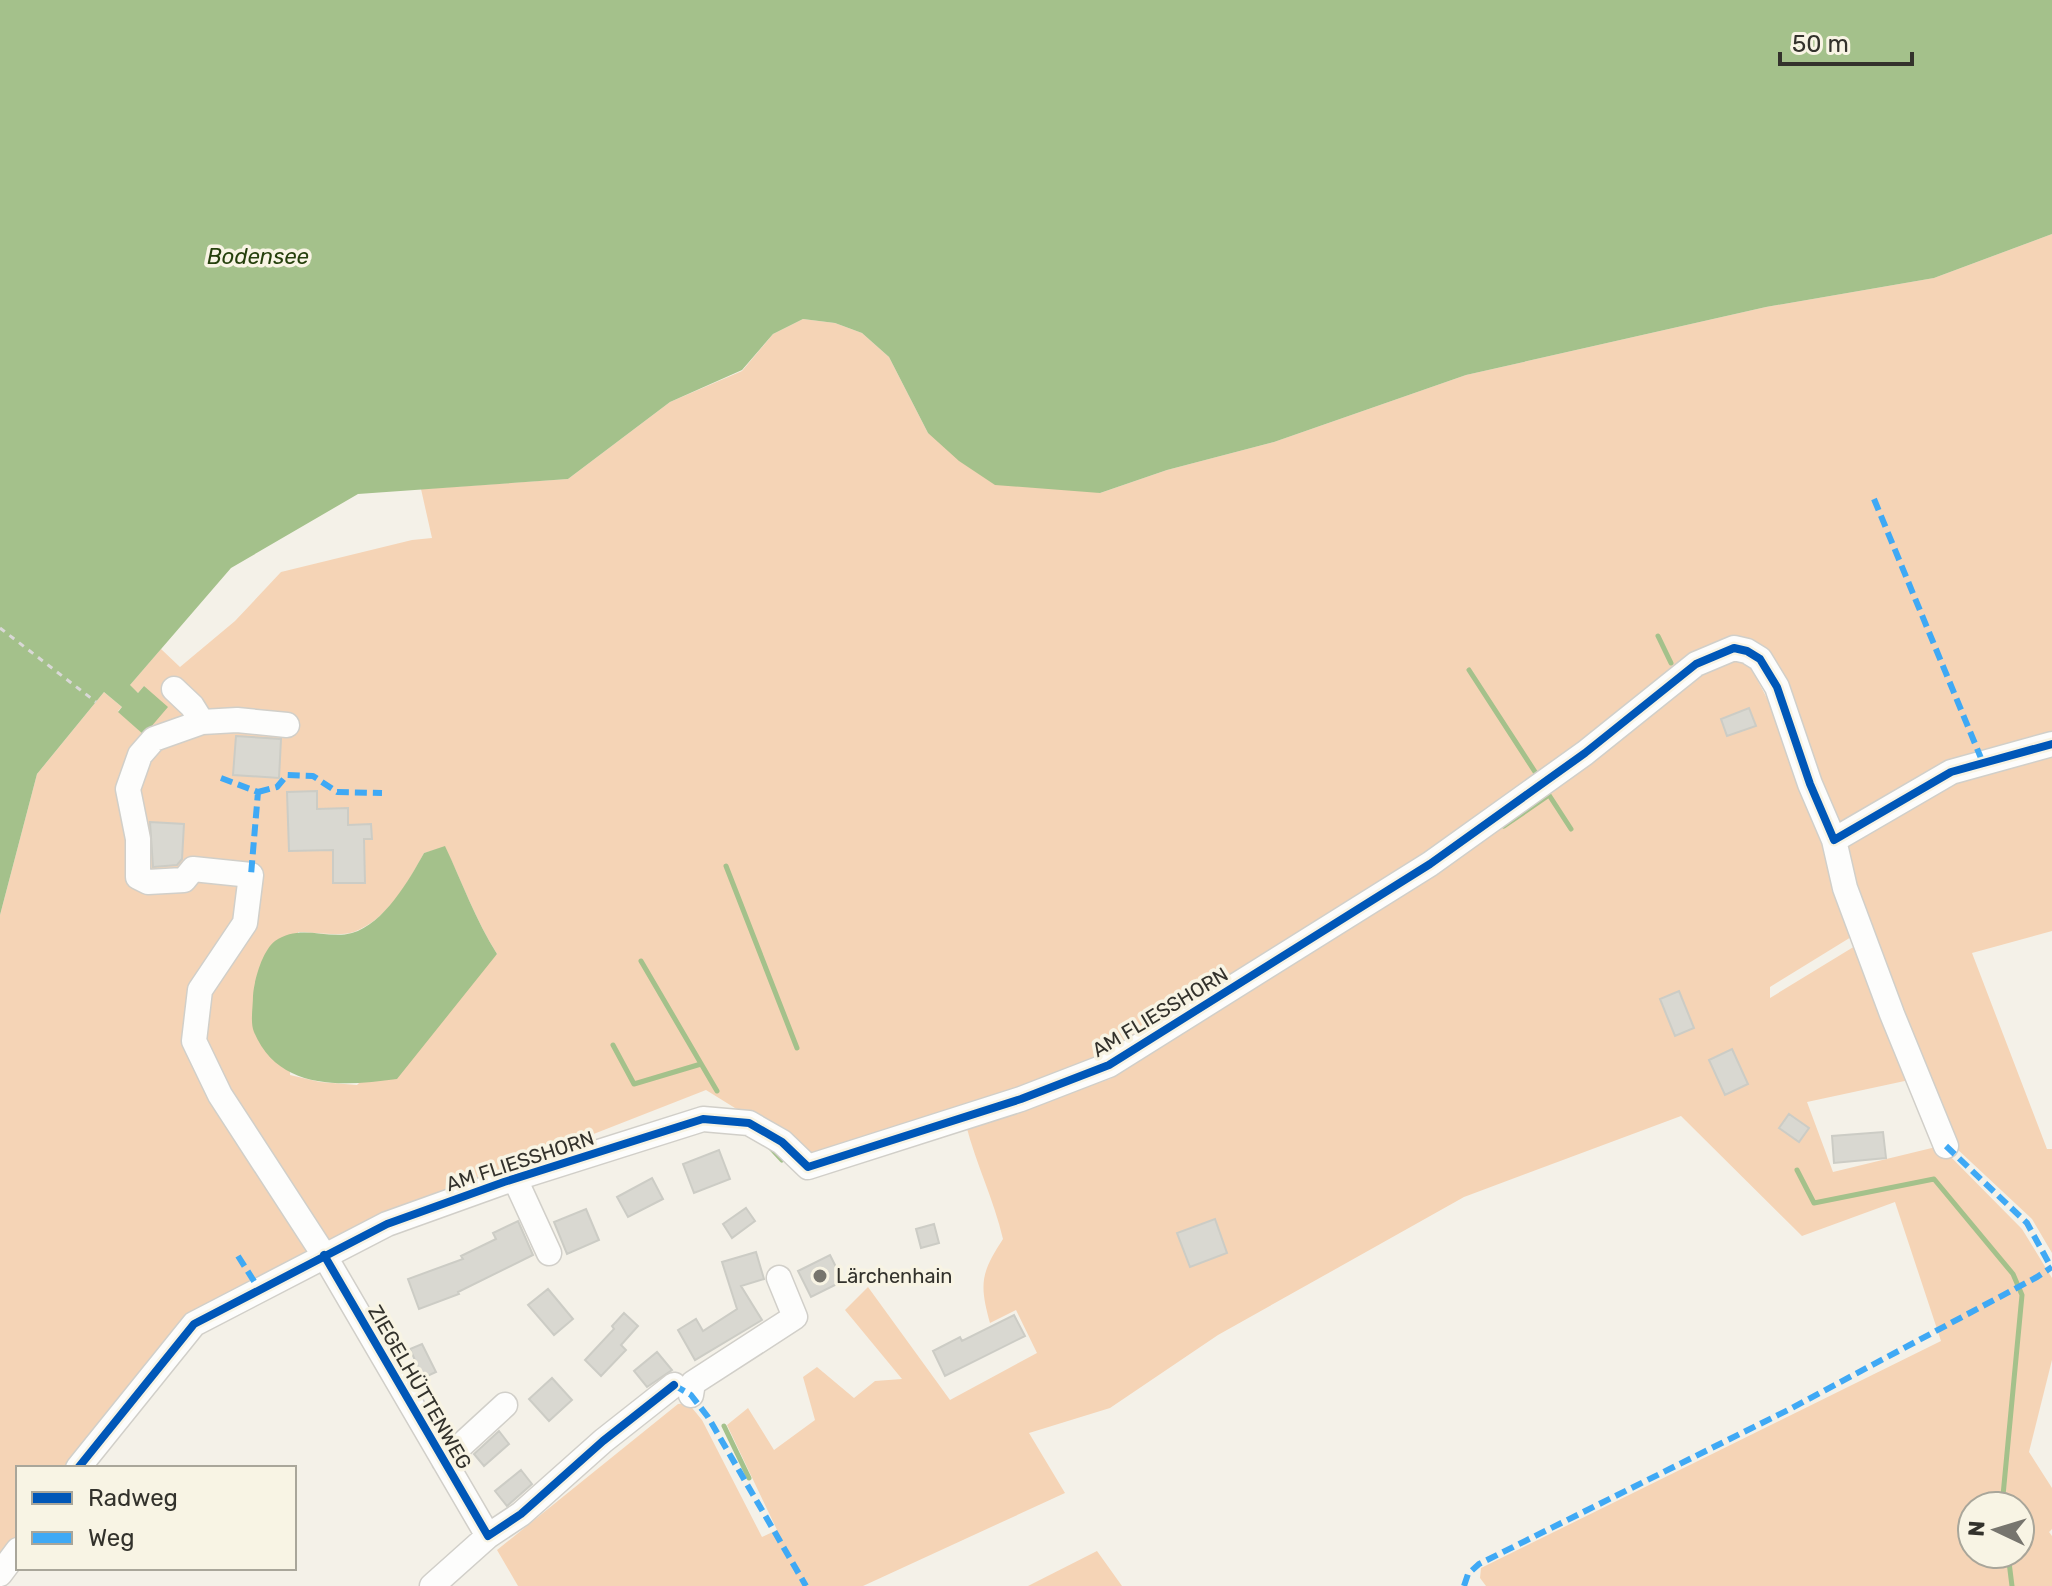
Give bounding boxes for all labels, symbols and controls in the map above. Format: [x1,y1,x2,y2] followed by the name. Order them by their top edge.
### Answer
[1780,16,1912,66] scale bar
[1792,30,1849,58] text: 50 m
[207,243,309,270] water label: Bodensee
[1088,962,1232,1062] street label: AM FLIESSHORN
[443,1126,597,1196] street label: AM FLIESSHORN
[836,1264,952,1288] place label: Lärchenhain
[811,1267,829,1285] marker: Lärchenhain
[363,1301,477,1473] street label: ZIEGELHÜTTENWEG
[16,1466,296,1570] legend
[88,1484,178,1512] text: Radweg
[1956,1490,2036,1570] north arrow
[1963,1520,1991,1537] text: N
[88,1524,135,1552] text: Weg

